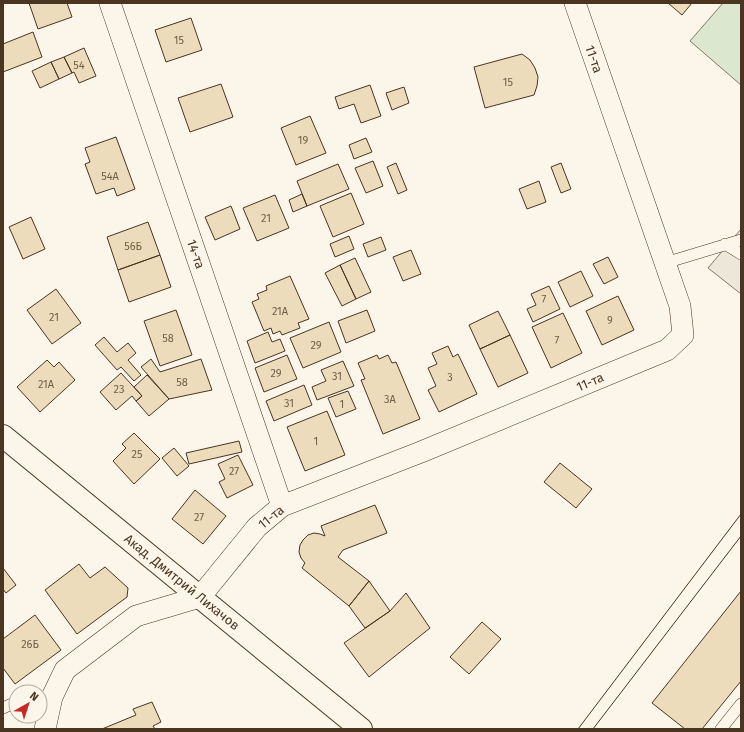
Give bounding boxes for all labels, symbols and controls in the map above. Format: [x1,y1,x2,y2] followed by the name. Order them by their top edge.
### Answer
[174,34,185,47] house number: 15
[582,43,606,75] street label: 11-та
[73,59,85,72] house number: 54
[503,76,514,89] house number: 15
[298,134,308,147] house number: 19
[101,170,120,183] house number: 54А
[261,212,271,225] house number: 21
[184,237,208,271] street label: 14-та
[124,240,142,253] house number: 56Б
[542,293,547,306] house number: 7
[272,305,289,318] house number: 21А
[49,311,59,324] house number: 21
[607,314,613,327] house number: 9
[162,332,174,345] house number: 58
[555,334,560,347] house number: 7
[310,339,322,352] house number: 29
[270,367,282,380] house number: 29
[332,370,342,383] house number: 31
[574,370,606,394] street label: 11-та
[447,371,453,384] house number: 3
[176,376,188,389] house number: 58
[38,378,55,391] house number: 21А
[114,383,124,396] house number: 23
[384,393,397,406] house number: 3А
[284,397,294,410] house number: 31
[340,398,344,411] house number: 1
[314,435,318,448] house number: 1
[132,448,143,461] house number: 25
[229,465,239,478] house number: 27
[255,502,287,532] street label: 11-та
[194,511,204,524] house number: 27
[121,531,243,633] street label: Акад. Дмитрий Лихачов
[21,638,39,651] house number: 26Б
[8,684,48,724] north arrow
[27,689,41,704] text: N

